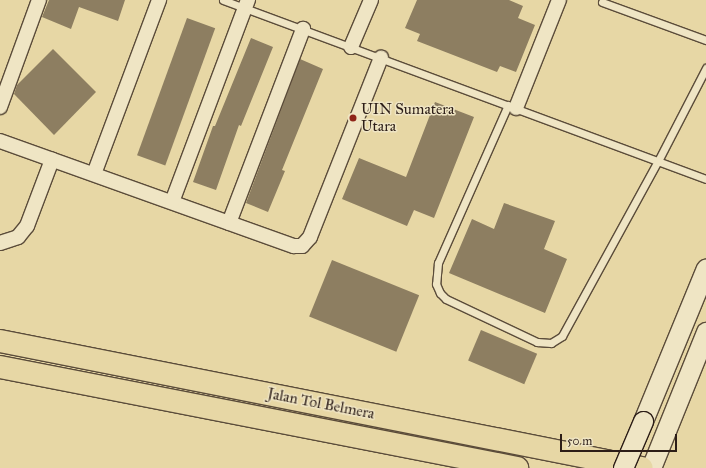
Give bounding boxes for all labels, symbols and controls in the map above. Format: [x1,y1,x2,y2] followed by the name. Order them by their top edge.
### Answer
[361,100,454,135] place label: UIN Sumatera Utara
[348,113,358,123] marker: UIN Sumatera Utara
[266,385,376,423] street label: Jalan Tol Belmera
[562,426,679,452] scale bar
[567,434,592,448] text: 50 m

